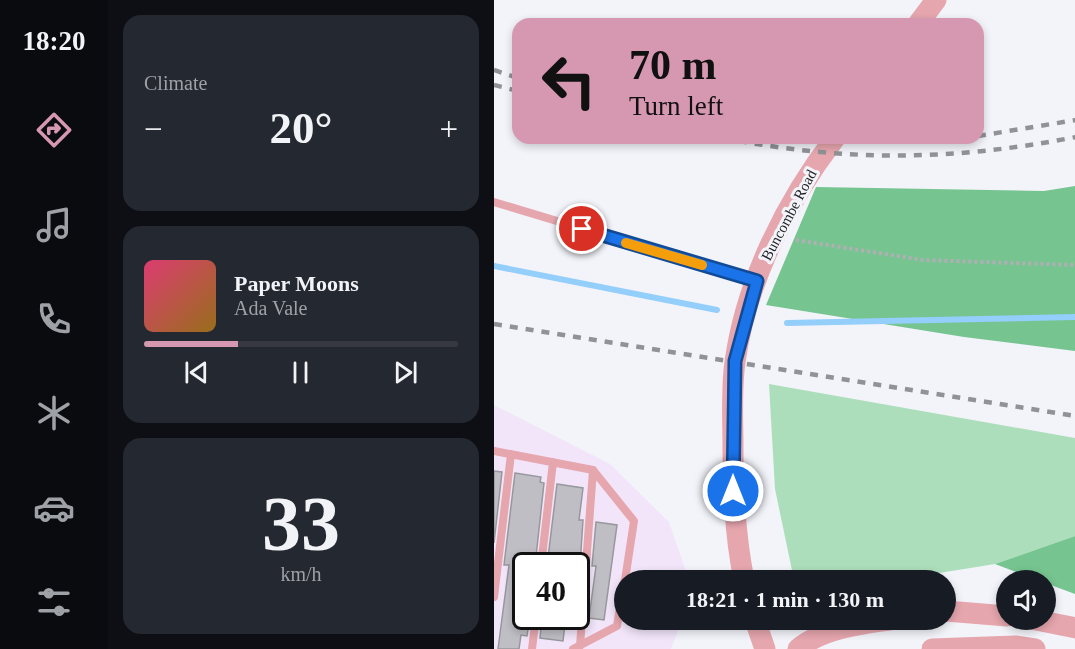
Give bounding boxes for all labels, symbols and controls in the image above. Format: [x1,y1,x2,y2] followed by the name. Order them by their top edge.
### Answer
[23,26,86,56] text: 18:20
[530,42,608,120] icon: left
[629,42,717,88] text: 70 m
[144,72,207,94] text: Climate
[629,91,723,121] text: Turn left
[270,103,333,153] text: 20°
[33,109,75,151] icon: directions
[144,111,163,147] text: −
[439,111,458,147] text: +
[758,166,820,263] street label: Buncombe Road
[556,203,607,254] pin
[33,204,75,246] icon: music
[565,212,598,245] icon: arrive
[234,271,359,296] text: Paper Moons
[234,297,308,319] text: Ada Vale
[33,298,75,340] icon: phone
[180,356,213,389] icon: previous
[284,356,317,389] icon: pause
[389,356,422,389] icon: next
[33,392,75,434] icon: climate
[701,459,765,523] position arrow
[262,480,340,567] text: 33
[33,487,75,529] icon: car
[512,552,590,630] speed limit sign: 40
[280,563,322,585] text: km/h
[996,570,1056,630] map controls
[996,570,1056,630] button: sound
[33,581,75,623] icon: filters
[686,587,884,612] text: 18:21 · 1 min · 130 m

